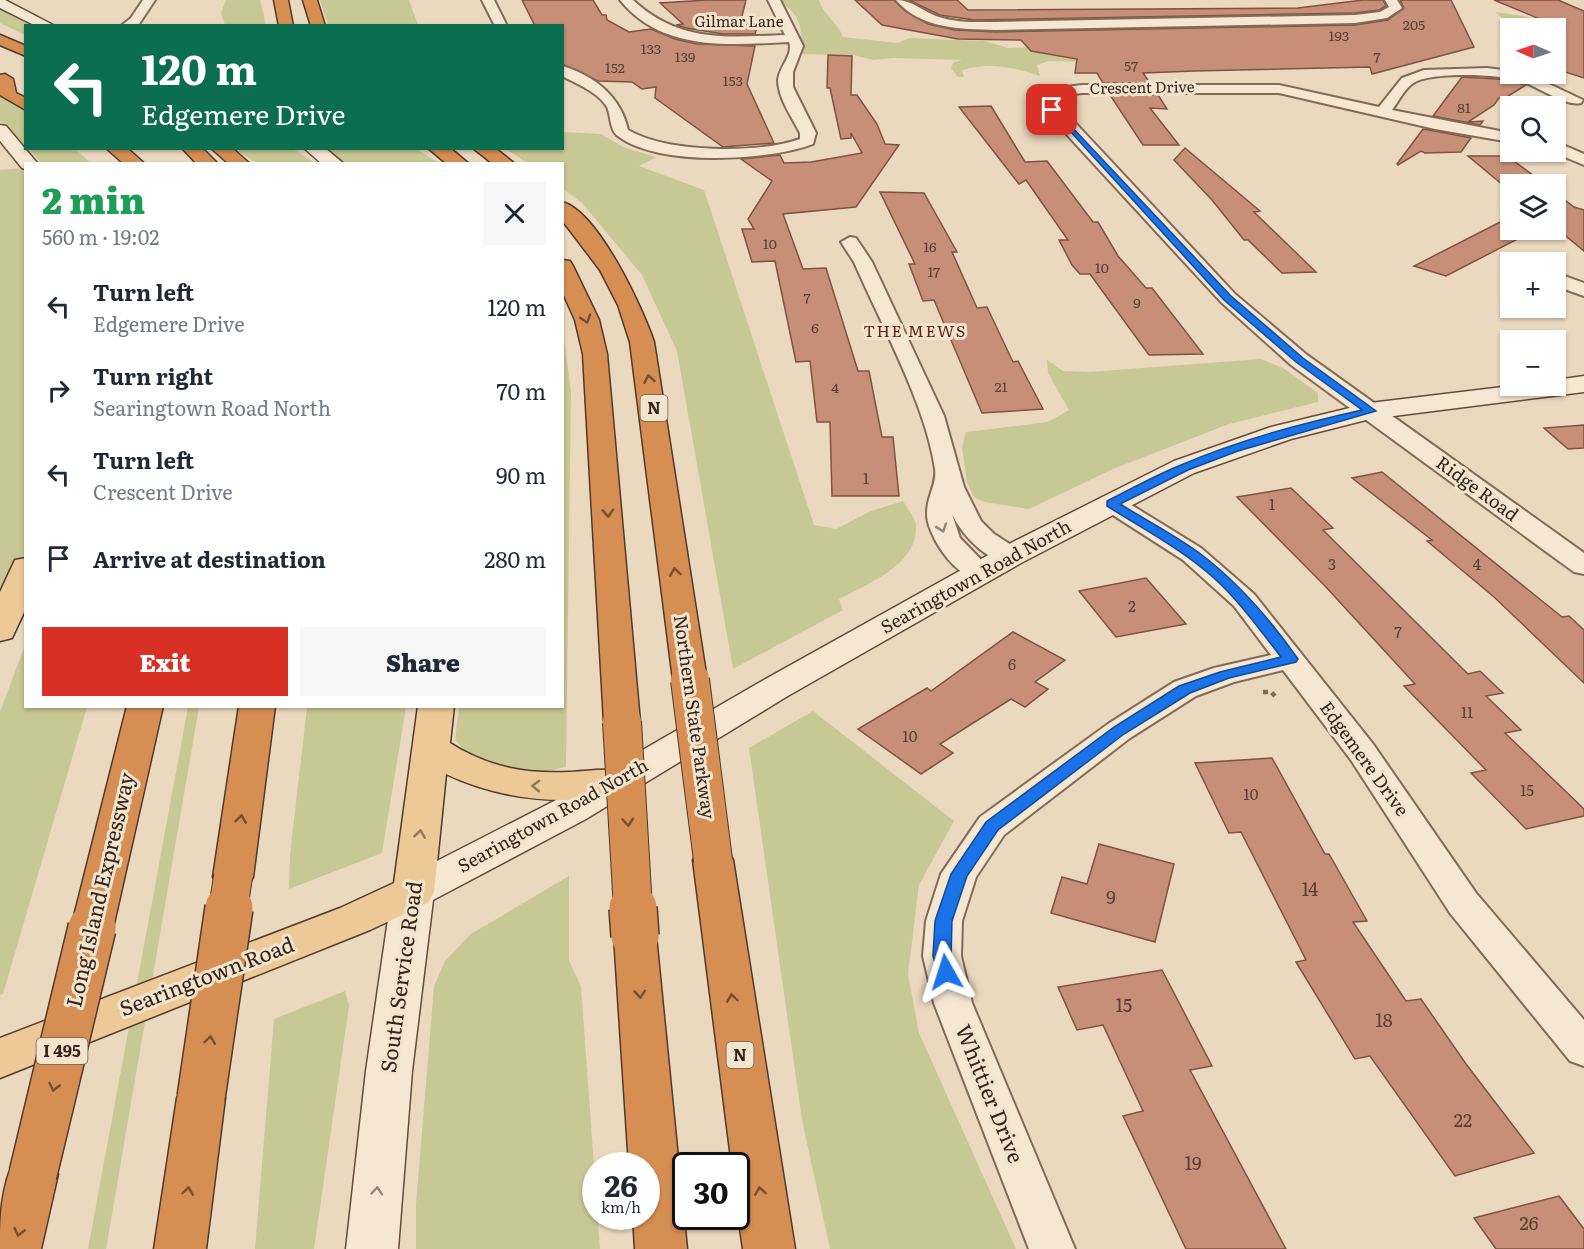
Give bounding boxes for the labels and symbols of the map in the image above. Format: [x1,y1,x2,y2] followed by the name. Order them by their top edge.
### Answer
[695,9,784,32] street label: Gilmar Lane
[1403,14,1425,34] house number: 205
[1500,18,1566,84] north arrow
[1329,25,1349,45] house number: 193
[641,38,661,58] house number: 133
[675,46,695,66] house number: 139
[1373,46,1381,66] house number: 7
[1124,55,1138,75] house number: 57
[605,57,625,77] house number: 152
[723,70,743,90] house number: 153
[1089,74,1195,99] street label: Crescent Drive
[1026,84,1077,135] pin
[1457,97,1471,117] house number: 81
[763,233,777,253] house number: 10
[923,236,937,256] house number: 16
[1095,257,1109,277] house number: 10
[928,261,940,281] house number: 17
[803,287,811,307] house number: 7
[1133,292,1141,312] house number: 9
[579,313,591,324] one-way arrow
[811,317,819,337] house number: 6
[863,318,967,342] district label: THE MEWS
[644,374,656,384] one-way arrow
[995,376,1008,396] house number: 21
[831,377,839,397] house number: 4
[640,395,668,421] road number: N
[1431,449,1525,527] street label: Ridge Road
[863,466,869,489] house number: 1
[1269,492,1275,515] house number: 1
[601,508,614,517] one-way arrow
[875,512,1076,639] street label: Searingtown Road North
[935,523,948,533] one-way arrow
[1328,552,1336,575] house number: 3
[1473,552,1481,575] house number: 4
[670,568,682,577] one-way arrow
[1128,594,1136,617] house number: 2
[668,613,723,821] street label: Northern State Parkway
[1394,620,1402,643] house number: 7
[1008,652,1016,675] house number: 6
[1314,695,1416,821] street label: Edgemere Drive
[1461,700,1473,723] house number: 11
[903,724,918,747] house number: 10
[452,751,653,878] street label: Searingtown Road North
[56,768,141,1010] street label: Long Island Expressway
[1520,778,1534,801] house number: 15
[532,780,541,792] one-way arrow
[1244,782,1259,805] house number: 10
[234,814,246,823] one-way arrow
[622,817,635,826] one-way arrow
[414,830,426,839] one-way arrow
[1302,875,1318,902] house number: 14
[371,879,428,1074] street label: South Service Road
[1106,883,1116,910] house number: 9
[114,927,298,1022] street label: Searingtown Road
[914,940,978,1004] position arrow
[633,990,646,999] one-way arrow
[1116,991,1132,1018] house number: 15
[727,994,739,1003] one-way arrow
[1375,1006,1393,1033] house number: 18
[949,1019,1033,1167] street label: Whittier Drive
[203,1035,215,1044] one-way arrow
[36,1038,88,1064] road number: I 495
[726,1042,754,1068] road number: N
[48,1082,61,1092] one-way arrow
[1454,1106,1472,1133] house number: 22
[1185,1149,1201,1176] house number: 19
[672,1152,750,1230] speed limit sign: 30
[182,1186,194,1196] one-way arrow
[370,1186,383,1195] one-way arrow
[755,1187,767,1196] one-way arrow
[1520,1209,1539,1236] house number: 26
[13,1227,26,1237] one-way arrow

